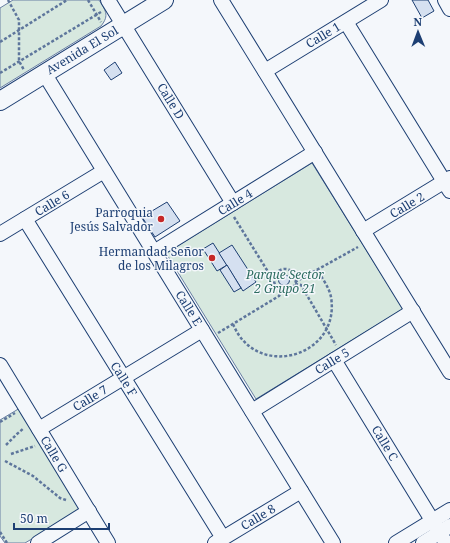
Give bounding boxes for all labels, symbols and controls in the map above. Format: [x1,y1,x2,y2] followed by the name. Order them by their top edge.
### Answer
[398,12,438,52] north arrow
[413,14,423,29] text: N
[302,18,344,52] street label: Calle 1
[43,22,122,78] street label: Avenida El Sol
[153,80,189,123] street label: Calle D
[214,185,256,219] street label: Calle 4
[31,186,73,220] street label: Calle 6
[386,188,428,222] street label: Calle 2
[69,204,153,235] place label: Parroquia Jesús Salvador
[156,214,166,224] marker: Parroquia Jesús Salvador
[99,243,204,274] place label: Hermandad Señor de los Milagros
[207,253,217,263] marker: Hermandad Señor de los Milagros
[245,266,324,297] park label: Parque Sector 2 Grupo 21
[172,287,206,329] street label: Calle E
[311,344,353,378] street label: Calle 5
[107,358,141,400] street label: Calle F
[69,381,111,415] street label: Calle 7
[368,422,402,464] street label: Calle C
[36,433,72,476] street label: Calle G
[237,500,279,534] street label: Calle 8
[14,505,109,531] scale bar
[20,510,48,527] text: 50 m

